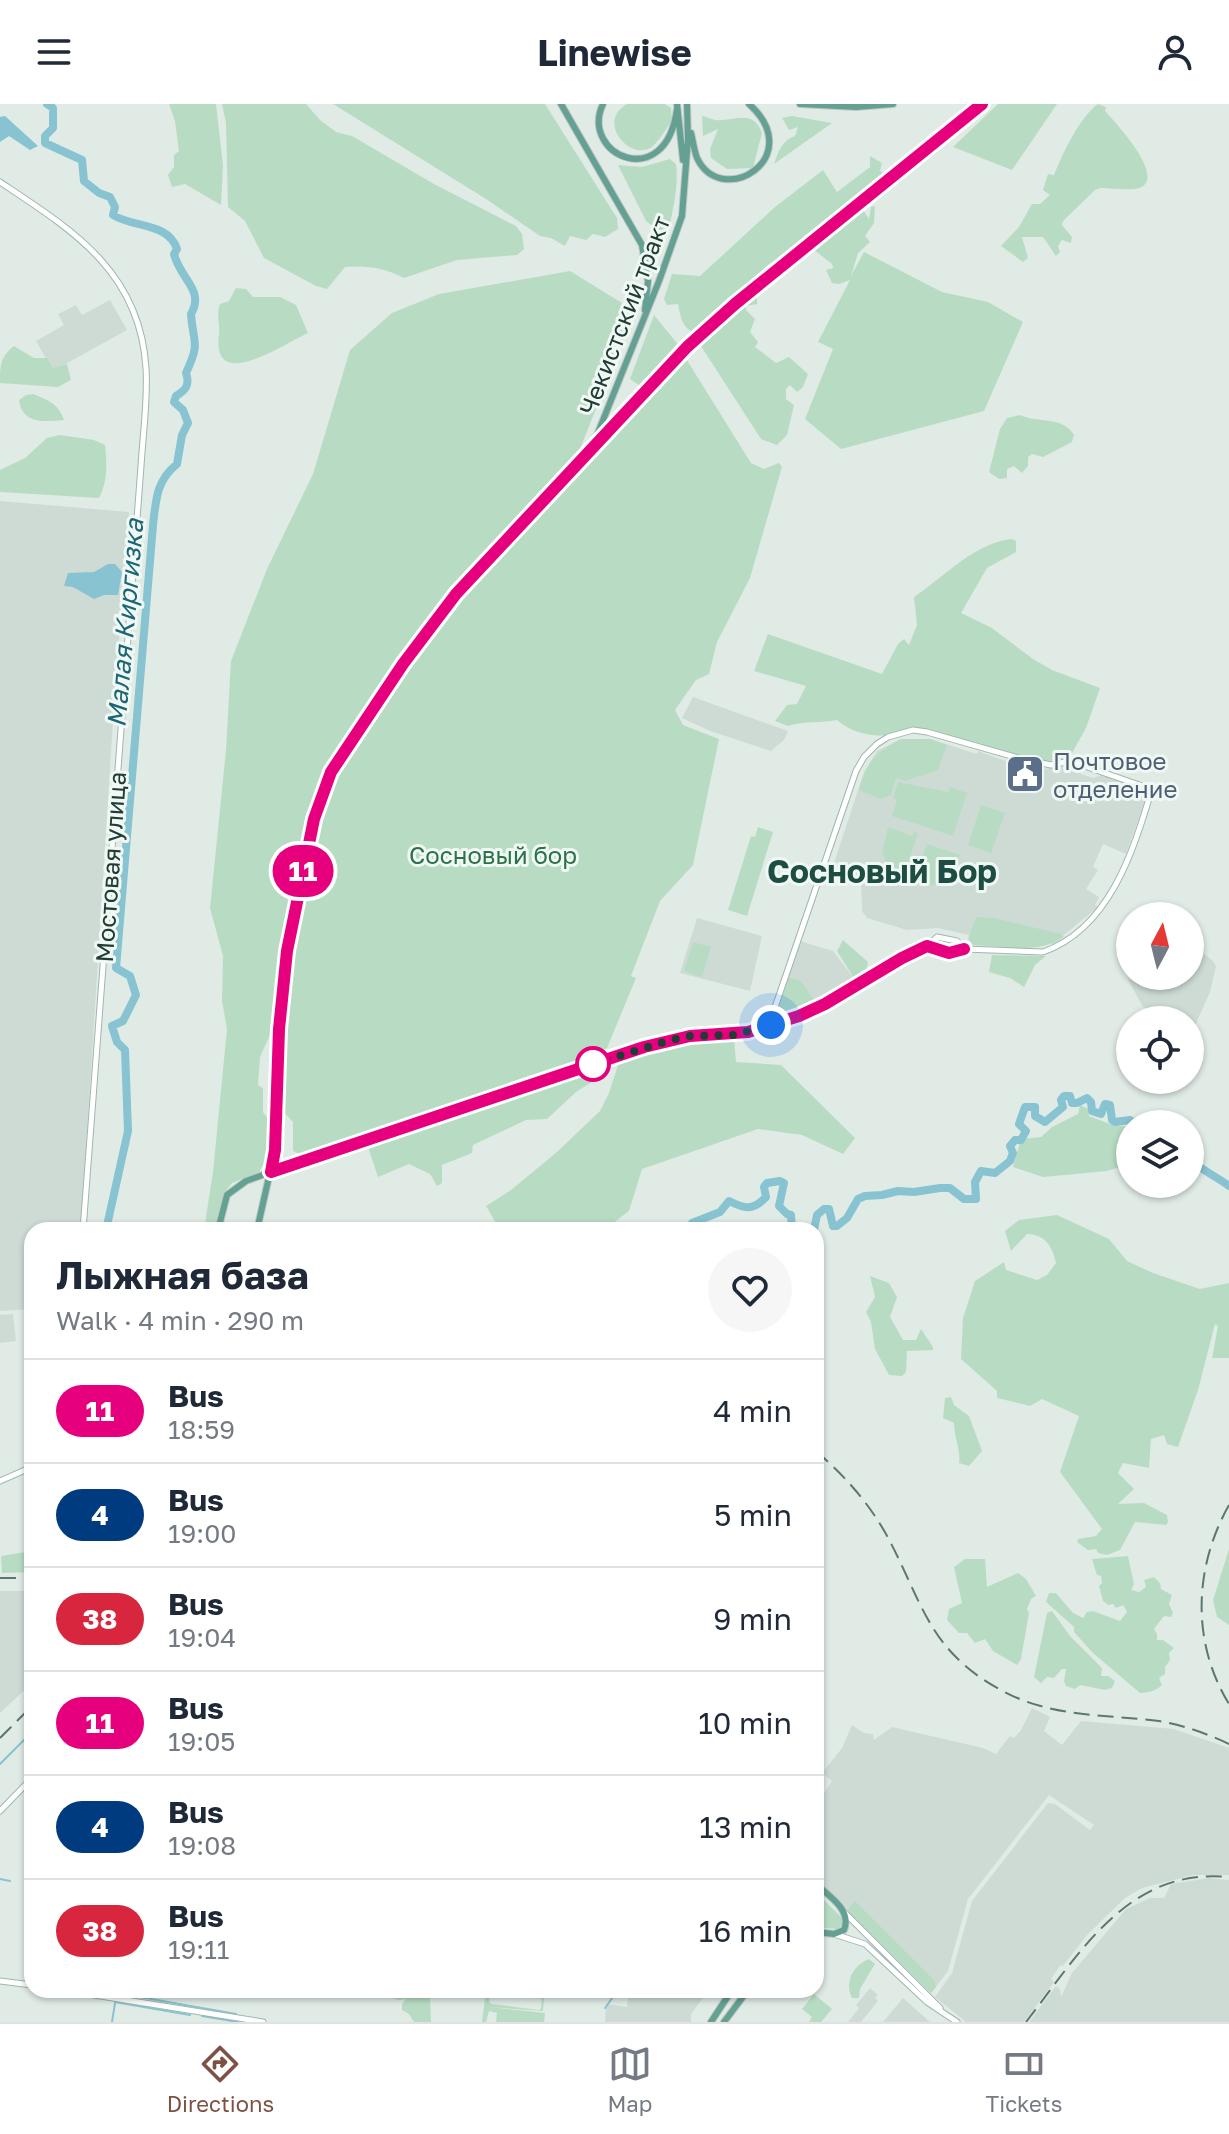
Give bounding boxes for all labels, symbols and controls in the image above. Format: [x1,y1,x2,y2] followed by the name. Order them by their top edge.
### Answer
[32,30,76,74] icon: menu
[1153,30,1197,74] icon: person
[537,31,692,74] text: Linewise
[573,211,675,419] street label: Чекистский тракт
[100,516,150,729] water label: Малая Киргизка
[1053,746,1177,803] place label: Почтовое отделение
[1004,753,1046,795] public building icon: Почтовое отделение
[89,771,131,963] street label: Мостовая улица
[409,840,577,869] park label: Сосновый бор
[267,845,339,897] line badge: 11
[767,852,997,890] district label: Сосновый Бор
[289,854,317,887] text: 11
[1116,902,1204,990] north arrow
[1116,902,1204,1198] map controls
[751,1005,791,1045] your location
[1116,1006,1204,1094] button: locate
[576,1047,610,1081] unlabelled marker
[1116,1110,1204,1198] button: layers
[708,1248,792,1332] button: heart
[56,1252,309,1297] text: Лыжная база
[56,1305,304,1336] text: Walk · 4 min · 290 m
[168,1378,224,1414] text: Bus
[713,1393,792,1429] text: 4 min
[86,1394,114,1427] text: 11
[168,1414,235,1445] text: 18:59
[168,1482,224,1518] text: Bus
[714,1497,792,1533] text: 5 min
[91,1498,109,1531] text: 4
[168,1518,236,1549] text: 19:00
[168,1586,224,1622] text: Bus
[713,1601,792,1637] text: 9 min
[82,1602,118,1635] text: 38
[168,1622,236,1653] text: 19:04
[168,1690,224,1726] text: Bus
[698,1705,792,1741] text: 10 min
[86,1706,114,1739] text: 11
[168,1726,235,1757] text: 19:05
[168,1794,224,1830] text: Bus
[699,1809,792,1845] text: 13 min
[91,1810,109,1843] text: 4
[168,1830,236,1861] text: 19:08
[168,1898,224,1934] text: Bus
[699,1913,792,1949] text: 16 min
[82,1914,118,1947] text: 38
[168,1934,229,1965] text: 19:11
[167,2042,274,2117] tab: Directions
[607,2042,652,2117] tab: Map
[986,2042,1062,2117] tab: Tickets

